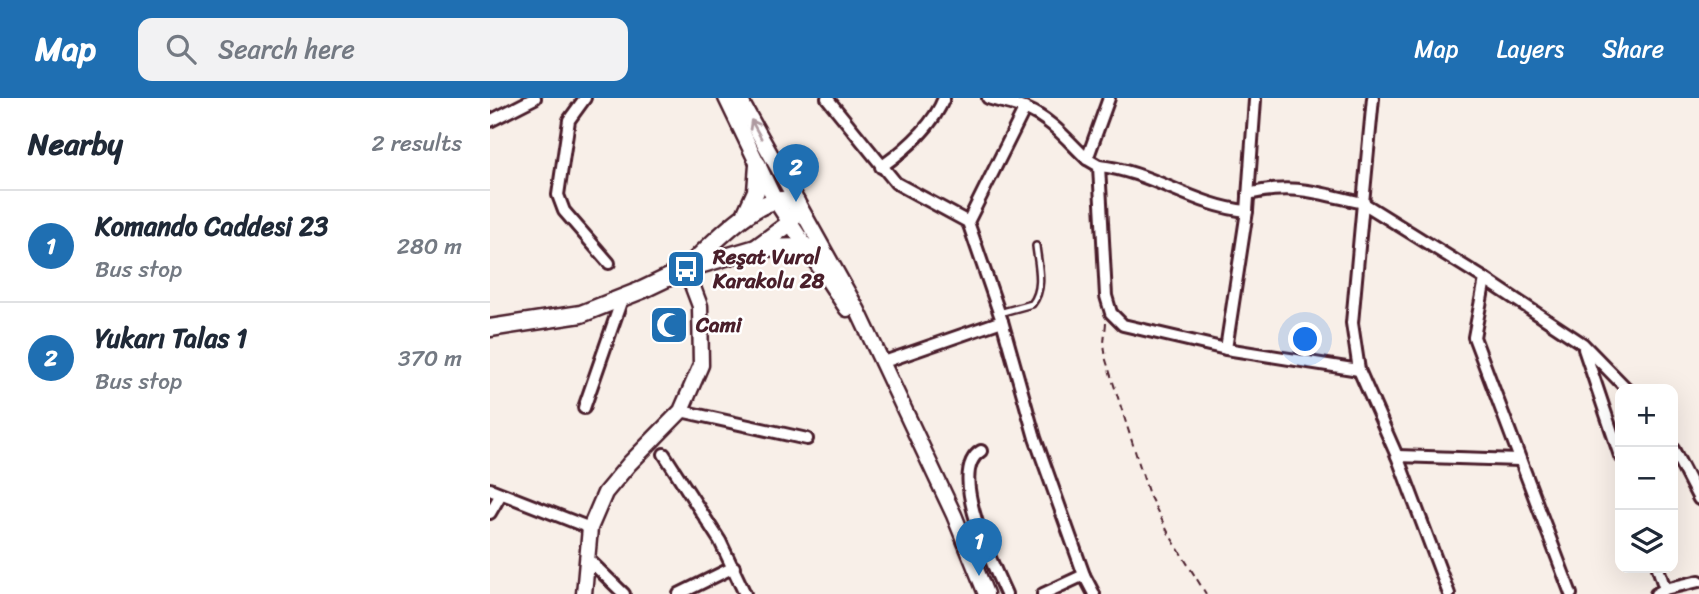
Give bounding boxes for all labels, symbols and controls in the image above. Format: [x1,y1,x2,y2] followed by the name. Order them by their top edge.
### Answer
[138,18,628,81] search box
[35,20,96,78] text: Map
[218,26,355,72] text: Search here
[1414,28,1459,70] text: Map
[1497,28,1564,70] text: Layers
[1602,28,1664,70] text: Share
[162,30,200,68] icon: search
[28,117,123,171] text: Nearby
[749,119,763,139] one-way arrow
[371,123,462,164] text: 2 results
[773,144,819,202] pin: 2
[95,203,328,249] text: Komando Caddesi 23
[46,226,56,267] text: 1
[397,226,462,267] text: 280 m
[712,238,825,300] place label: Reşat Vural Karakolu 28
[665,248,707,290] bus stop icon: Reşat Vural Karakolu 28
[95,249,182,290] text: Bus stop
[648,304,690,346] mosque icon: Cami
[695,306,743,344] place label: Cami
[95,315,247,361] text: Yukarı Talas 1
[1288,322,1322,356] your location
[44,338,58,379] text: 2
[398,338,462,379] text: 370 m
[95,361,182,402] text: Bus stop
[1615,384,1678,573] map controls
[1615,384,1678,447] button: +
[1615,447,1678,510] button: −
[1615,510,1678,573] button: layers
[956,518,1002,576] pin: 1

